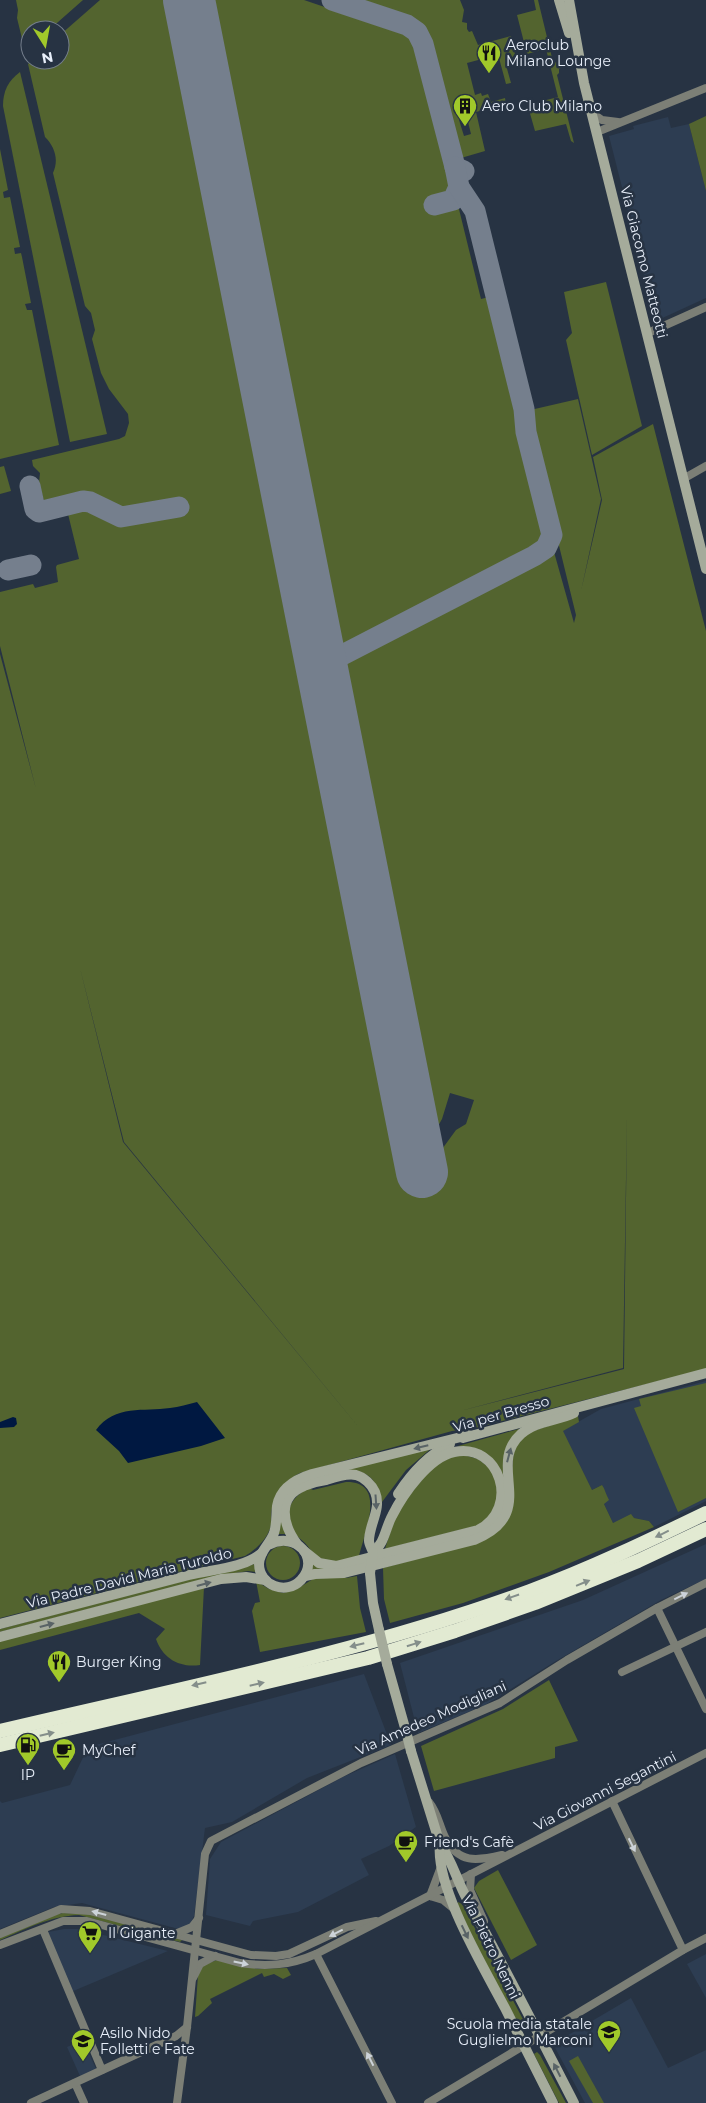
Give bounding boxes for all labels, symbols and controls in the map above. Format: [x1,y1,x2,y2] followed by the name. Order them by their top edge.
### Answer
[20,20,70,70] north arrow
[506,36,611,70] place label: Aeroclub Milano Lounge
[476,40,502,74] restaurant icon: Aeroclub Milano Lounge
[40,48,55,68] text: N
[452,93,478,127] building icon: Aero Club Milano
[482,97,602,115] place label: Aero Club Milano
[616,184,672,340] street label: Via Giacomo Matteotti
[451,1392,551,1436] street label: Via per Bresso
[414,1443,429,1451] one-way arrow
[505,1447,513,1463] one-way arrow
[373,1494,381,1510] one-way arrow
[655,1530,669,1538] one-way arrow
[25,1544,234,1612] street label: Via Padre David Maria Turoldo
[197,1579,212,1587] one-way arrow
[576,1579,590,1587] one-way arrow
[674,1591,689,1600] one-way arrow
[505,1594,520,1601] one-way arrow
[40,1620,55,1628] one-way arrow
[407,1639,422,1647] one-way arrow
[350,1641,365,1649] one-way arrow
[46,1649,72,1683] restaurant icon: Burger King
[76,1653,162,1671] place label: Burger King
[353,1677,509,1759] street label: Via Amedeo Modigliani
[192,1680,207,1688] one-way arrow
[249,1680,264,1688] one-way arrow
[40,1730,55,1738] one-way arrow
[15,1732,41,1766] fuel station icon: IP
[51,1737,77,1771] cafe icon: MyChef
[82,1741,137,1759] place label: MyChef
[531,1747,679,1835] street label: Via Giovanni Segantini
[21,1766,35,1784] place label: IP
[393,1829,419,1863] cafe icon: Friend's Cafè
[424,1833,514,1851] place label: Friend's Cafè
[628,1838,636,1853] one-way arrow
[458,1892,524,2002] street label: Via Pietro Nenni
[92,1909,107,1917] one-way arrow
[77,1920,103,1954] supermarket icon: Il Gigante
[108,1924,175,1942] place label: Il Gigante
[461,1924,469,1939] one-way arrow
[329,1928,344,1937] one-way arrow
[234,1959,249,1967] one-way arrow
[447,2015,592,2049] place label: Scuola media statale Guglielmo Marconi
[596,2019,622,2053] school or university icon: Scuola media statale Guglielmo Marconi
[100,2024,195,2058] place label: Asilo Nido Folletti e Fate
[70,2028,96,2062] school or university icon: Asilo Nido Folletti e Fate
[366,2052,374,2067] one-way arrow
[553,2062,561,2077] one-way arrow

